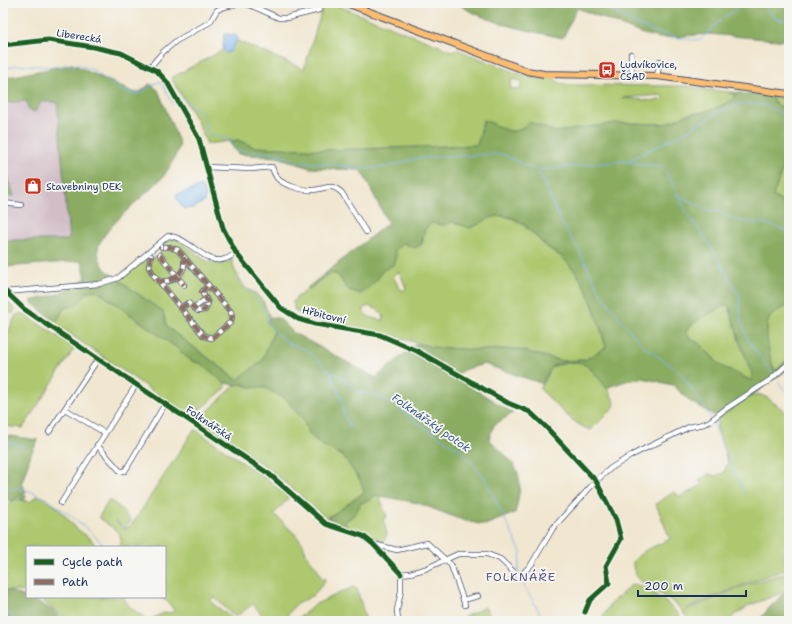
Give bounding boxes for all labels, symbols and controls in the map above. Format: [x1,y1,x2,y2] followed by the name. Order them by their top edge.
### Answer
[55,26,103,46] street label: Liberecká
[620,58,677,83] place label: Ludvíkovice, ČSAD
[597,60,617,80] bus stop icon: Ludvíkovice, ČSAD
[23,176,43,196] shop icon: Stavebniny DEK
[46,180,122,193] place label: Stavebniny DEK
[301,303,347,327] street label: Hřbitovní
[389,390,474,456] water label: Folknářský potok
[184,403,235,444] street label: Folknářská
[26,546,166,598] legend
[62,554,123,570] text: Cycle path
[486,569,556,585] district label: FOLKNÁŘE
[638,572,746,598] scale bar
[62,574,88,590] text: Path
[644,578,683,594] text: 200 m

